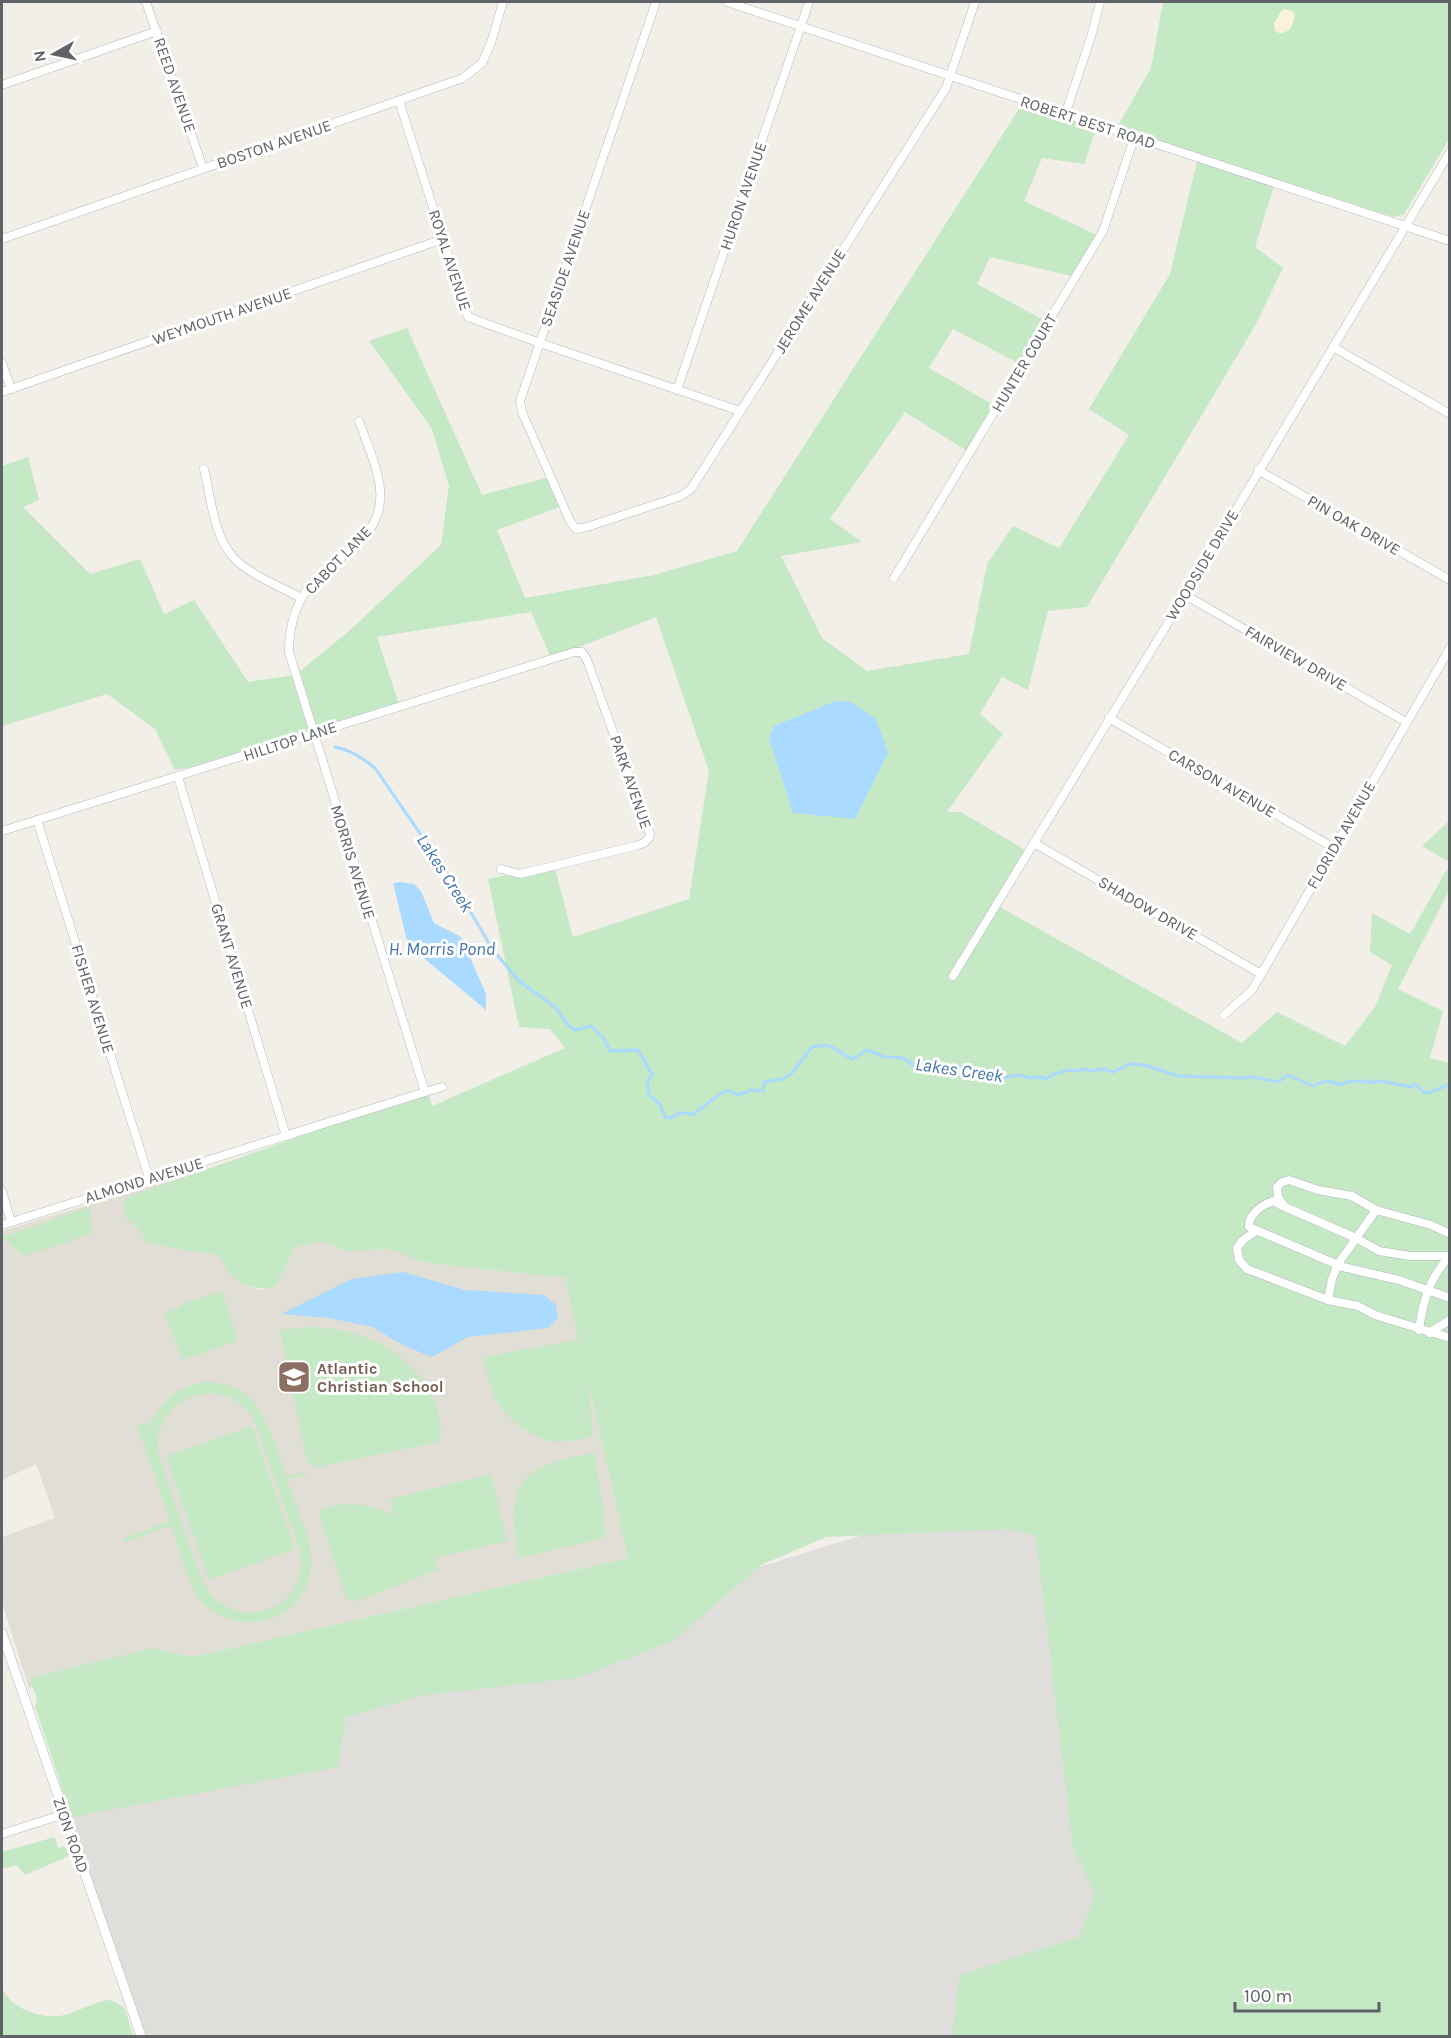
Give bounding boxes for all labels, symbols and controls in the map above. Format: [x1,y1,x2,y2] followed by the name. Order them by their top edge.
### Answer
[24,24,84,84] north arrow
[150,35,200,135] street label: REED AVENUE
[29,49,50,63] text: N
[1018,91,1158,153] street label: ROBERT BEST ROAD
[214,115,334,173] street label: BOSTON AVENUE
[716,139,770,253] street label: HURON AVENUE
[425,207,475,313] street label: ROYAL AVENUE
[536,207,594,329] street label: SEASIDE AVENUE
[770,245,850,357] street label: JEROME AVENUE
[150,283,294,349] street label: WEYMOUTH AVENUE
[987,310,1061,416] street label: HUNTER COURT
[1304,491,1404,559] street label: PIN OAK DRIVE
[1161,506,1243,624] street label: WOODSIDE DRIVE
[301,522,375,598] street label: CABOT LANE
[1242,621,1350,695] street label: FAIRVIEW DRIVE
[241,717,339,765] street label: HILLTOP LANE
[606,733,656,831] street label: PARK AVENUE
[1165,745,1279,821] street label: CARSON AVENUE
[1302,778,1380,892] street label: FLORIDA AVENUE
[327,803,379,921] street label: MORRIS AVENUE
[412,830,479,917] water label: Lakes Creek
[1095,872,1201,944] street label: SHADOW DRIVE
[207,901,257,1011] street label: GRANT AVENUE
[389,938,496,960] water label: H. Morris Pond
[67,942,119,1056] street label: FISHER AVENUE
[914,1053,1005,1087] water label: Lakes Creek
[82,1153,206,1207] street label: ALMOND AVENUE
[276,1359,312,1395] school or university icon: Atlantic Christian School
[317,1359,444,1396] place label: Atlantic Christian School
[49,1795,93,1875] street label: ZION ROAD
[1235,1975,1379,2013] scale bar
[1244,1985,1292,2007] text: 100 m

